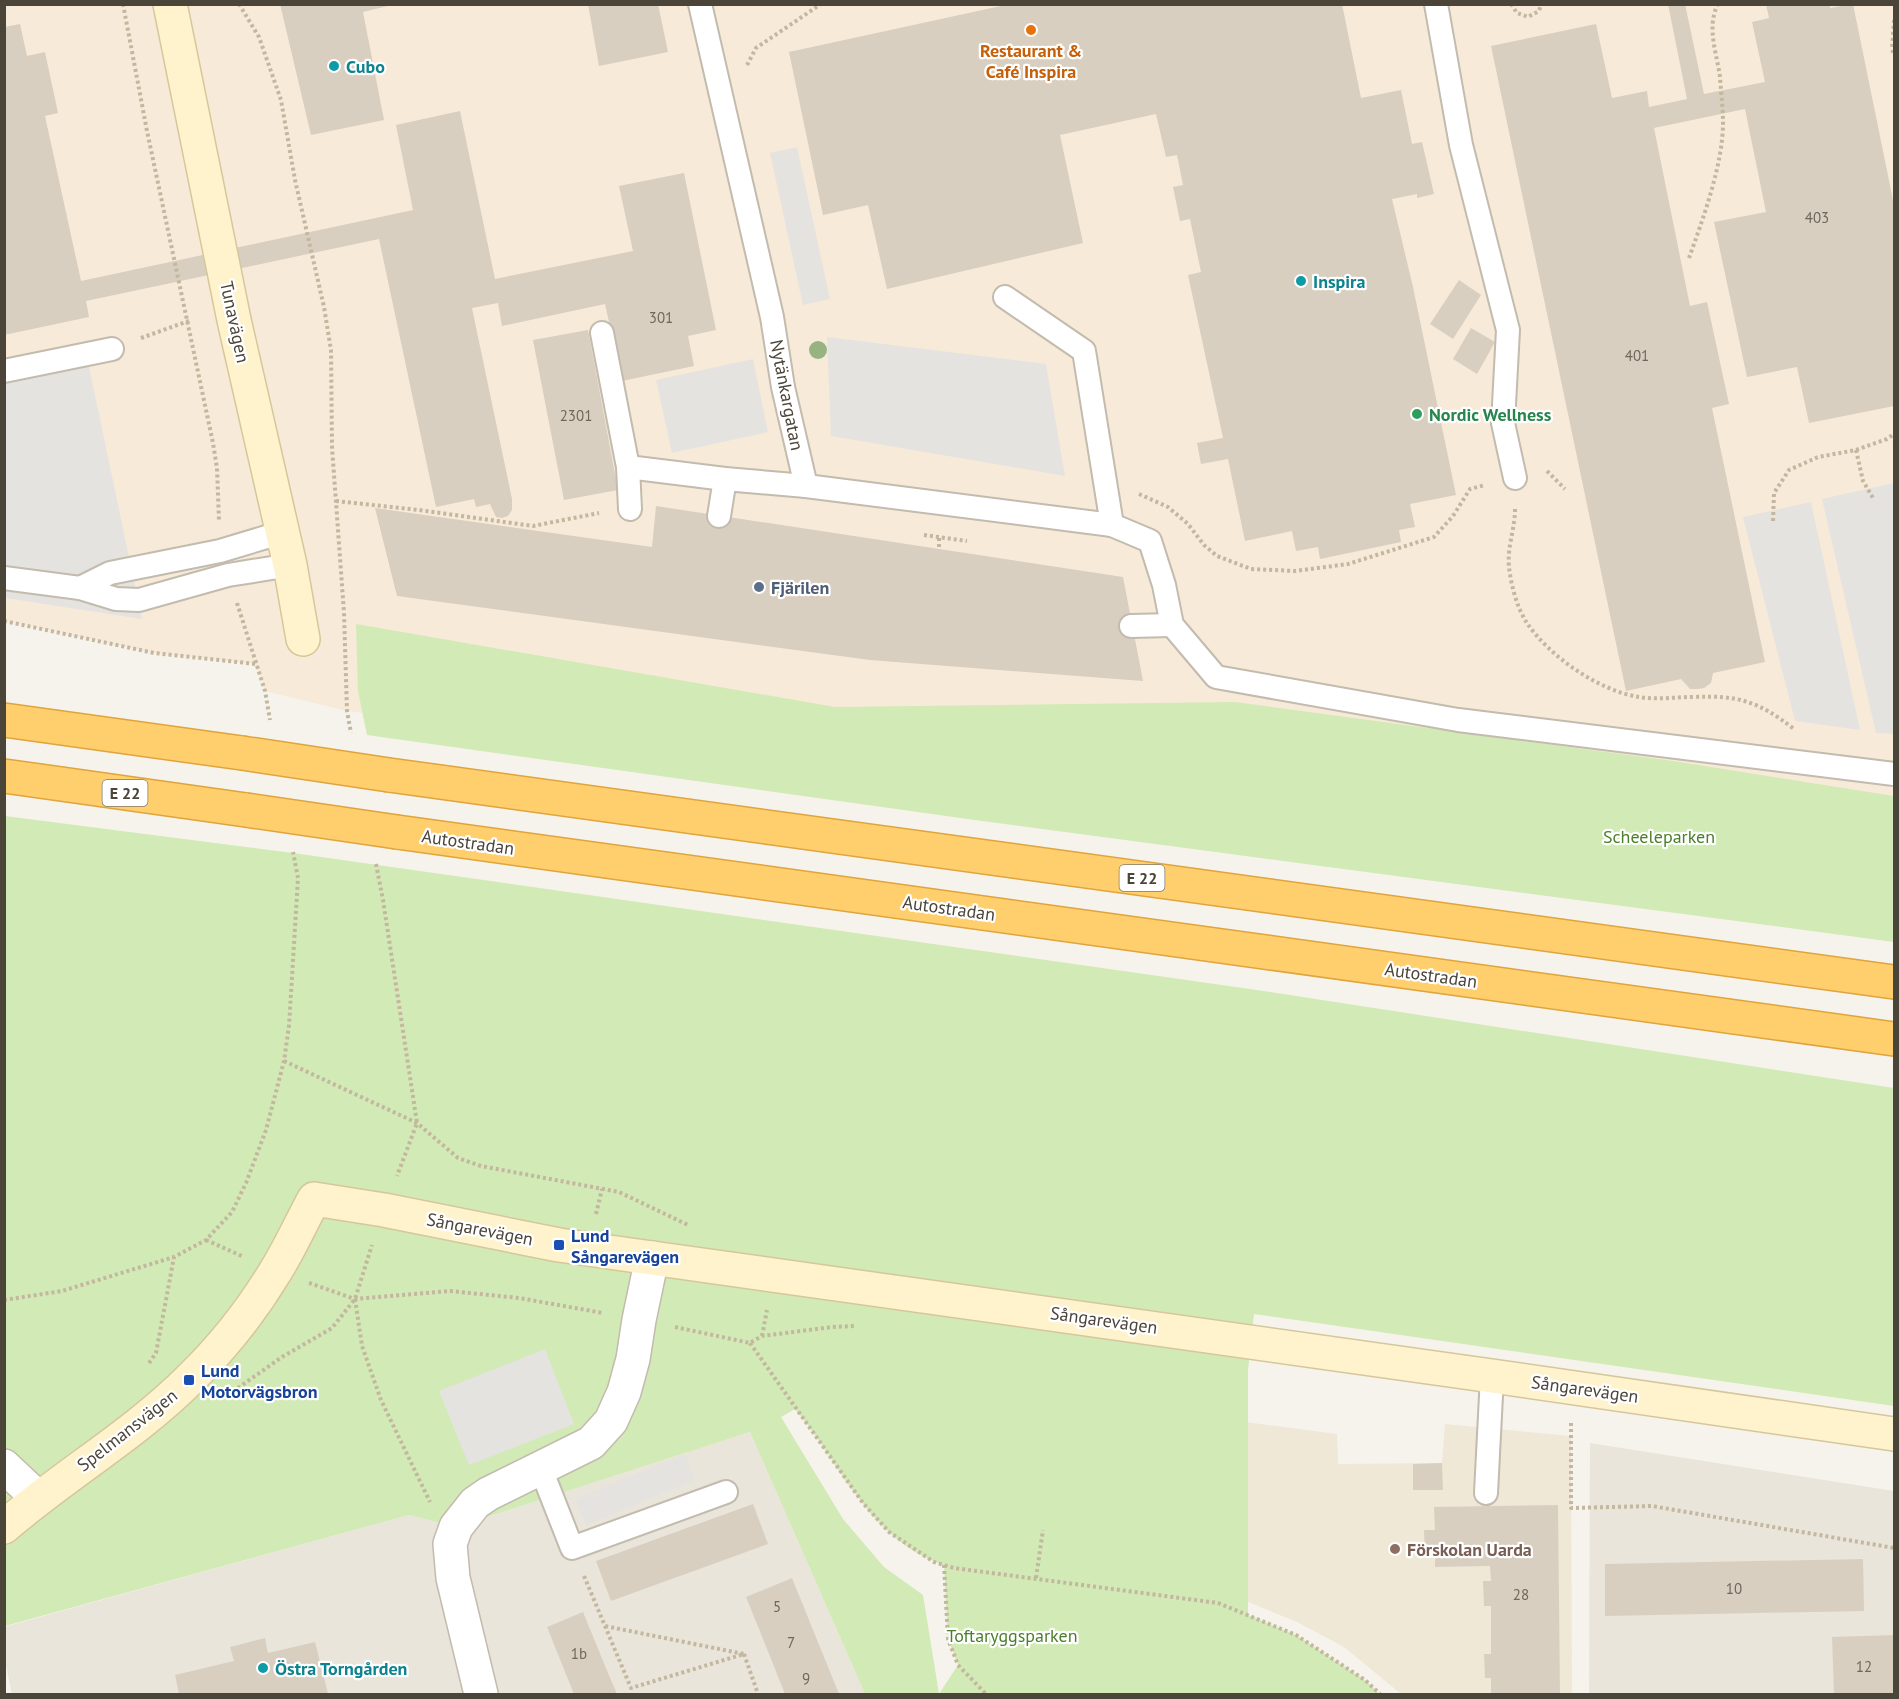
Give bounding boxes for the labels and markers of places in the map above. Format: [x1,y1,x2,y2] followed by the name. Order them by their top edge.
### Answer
[1024,23,1038,37] marker: Restaurant & Café Inspira
[980,39,1082,83] place label: Restaurant & Café Inspira
[346,55,385,78] place label: Cubo
[327,59,341,73] marker: Cubo
[1313,270,1365,293] place label: Inspira
[1294,274,1308,288] marker: Inspira
[1429,403,1552,426] place label: Nordic Wellness
[1410,407,1424,421] marker: Nordic Wellness
[771,576,829,599] place label: Fjärilen
[752,580,766,594] marker: Fjärilen
[571,1224,679,1268] place label: Lund Sångarevägen
[552,1238,566,1252] marker: Lund Sångarevägen
[201,1359,317,1403] place label: Lund Motorvägsbron
[182,1373,196,1387] marker: Lund Motorvägsbron
[1407,1538,1532,1561] place label: Förskolan Uarda
[1388,1542,1402,1556] marker: Förskolan Uarda
[275,1657,407,1680] place label: Östra Torngården
[256,1661,270,1675] marker: Östra Torngården

